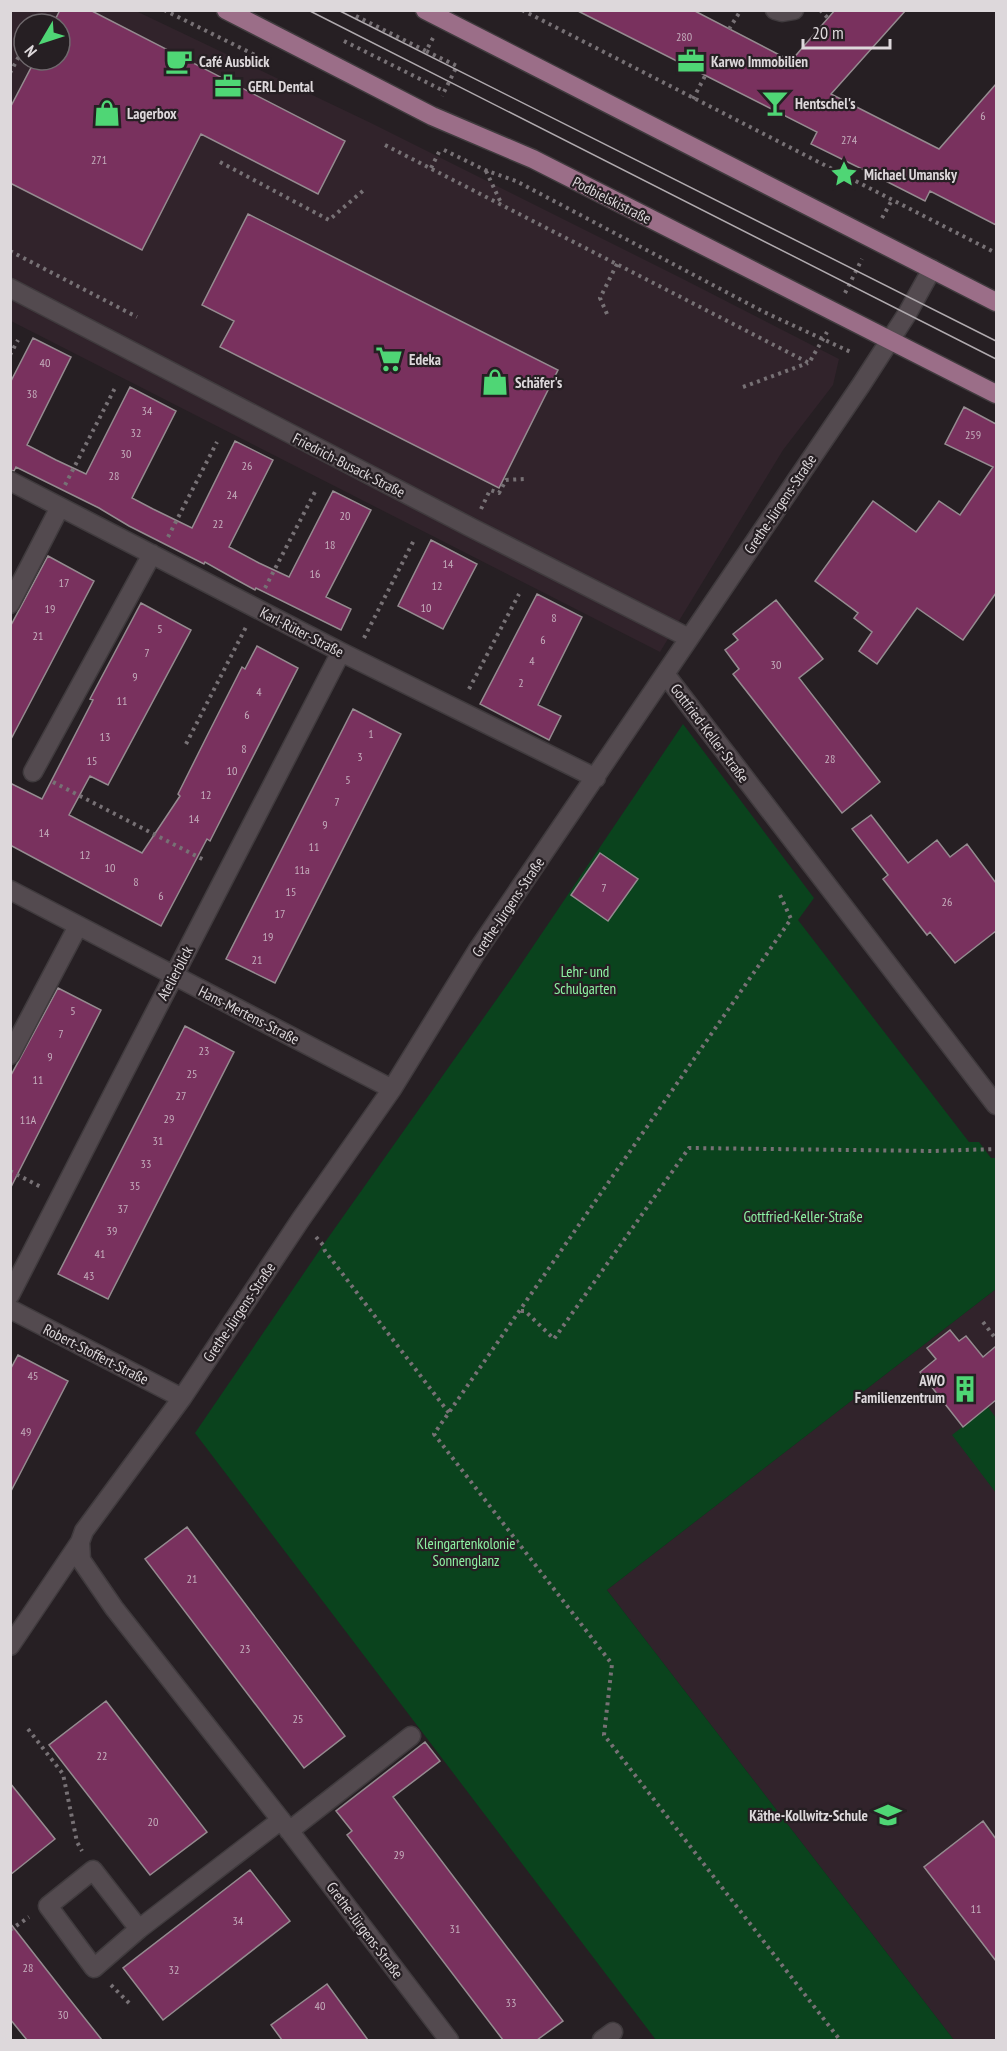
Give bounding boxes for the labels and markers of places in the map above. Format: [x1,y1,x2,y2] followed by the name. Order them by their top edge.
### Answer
[164,46,194,76] cafe icon: Café Ausblick
[676,46,706,76] office icon: Karwo Immobilien
[199,52,270,71] place label: Café Ausblick
[711,52,808,71] place label: Karwo Immobilien
[213,71,243,101] office icon: GERL Dental
[248,77,314,96] place label: GERL Dental
[760,88,790,118] bar icon: Hentschel's
[795,94,855,113] place label: Hentschel's
[92,98,122,128] shop icon: Lagerbox
[127,104,177,123] place label: Lagerbox
[829,159,859,189] place icon: Michael Umansky
[864,165,958,184] place label: Michael Umansky
[374,344,404,374] supermarket icon: Edeka
[409,350,441,369] place label: Edeka
[480,367,510,397] shop icon: Schäfer's
[515,373,562,392] place label: Schäfer's
[855,1371,945,1407] place label: AWO Familienzentrum
[950,1374,980,1404] building icon: AWO Familienzentrum
[873,1800,903,1830] school or university icon: Käthe-Kollwitz-Schule
[749,1806,868,1825] place label: Käthe-Kollwitz-Schule

